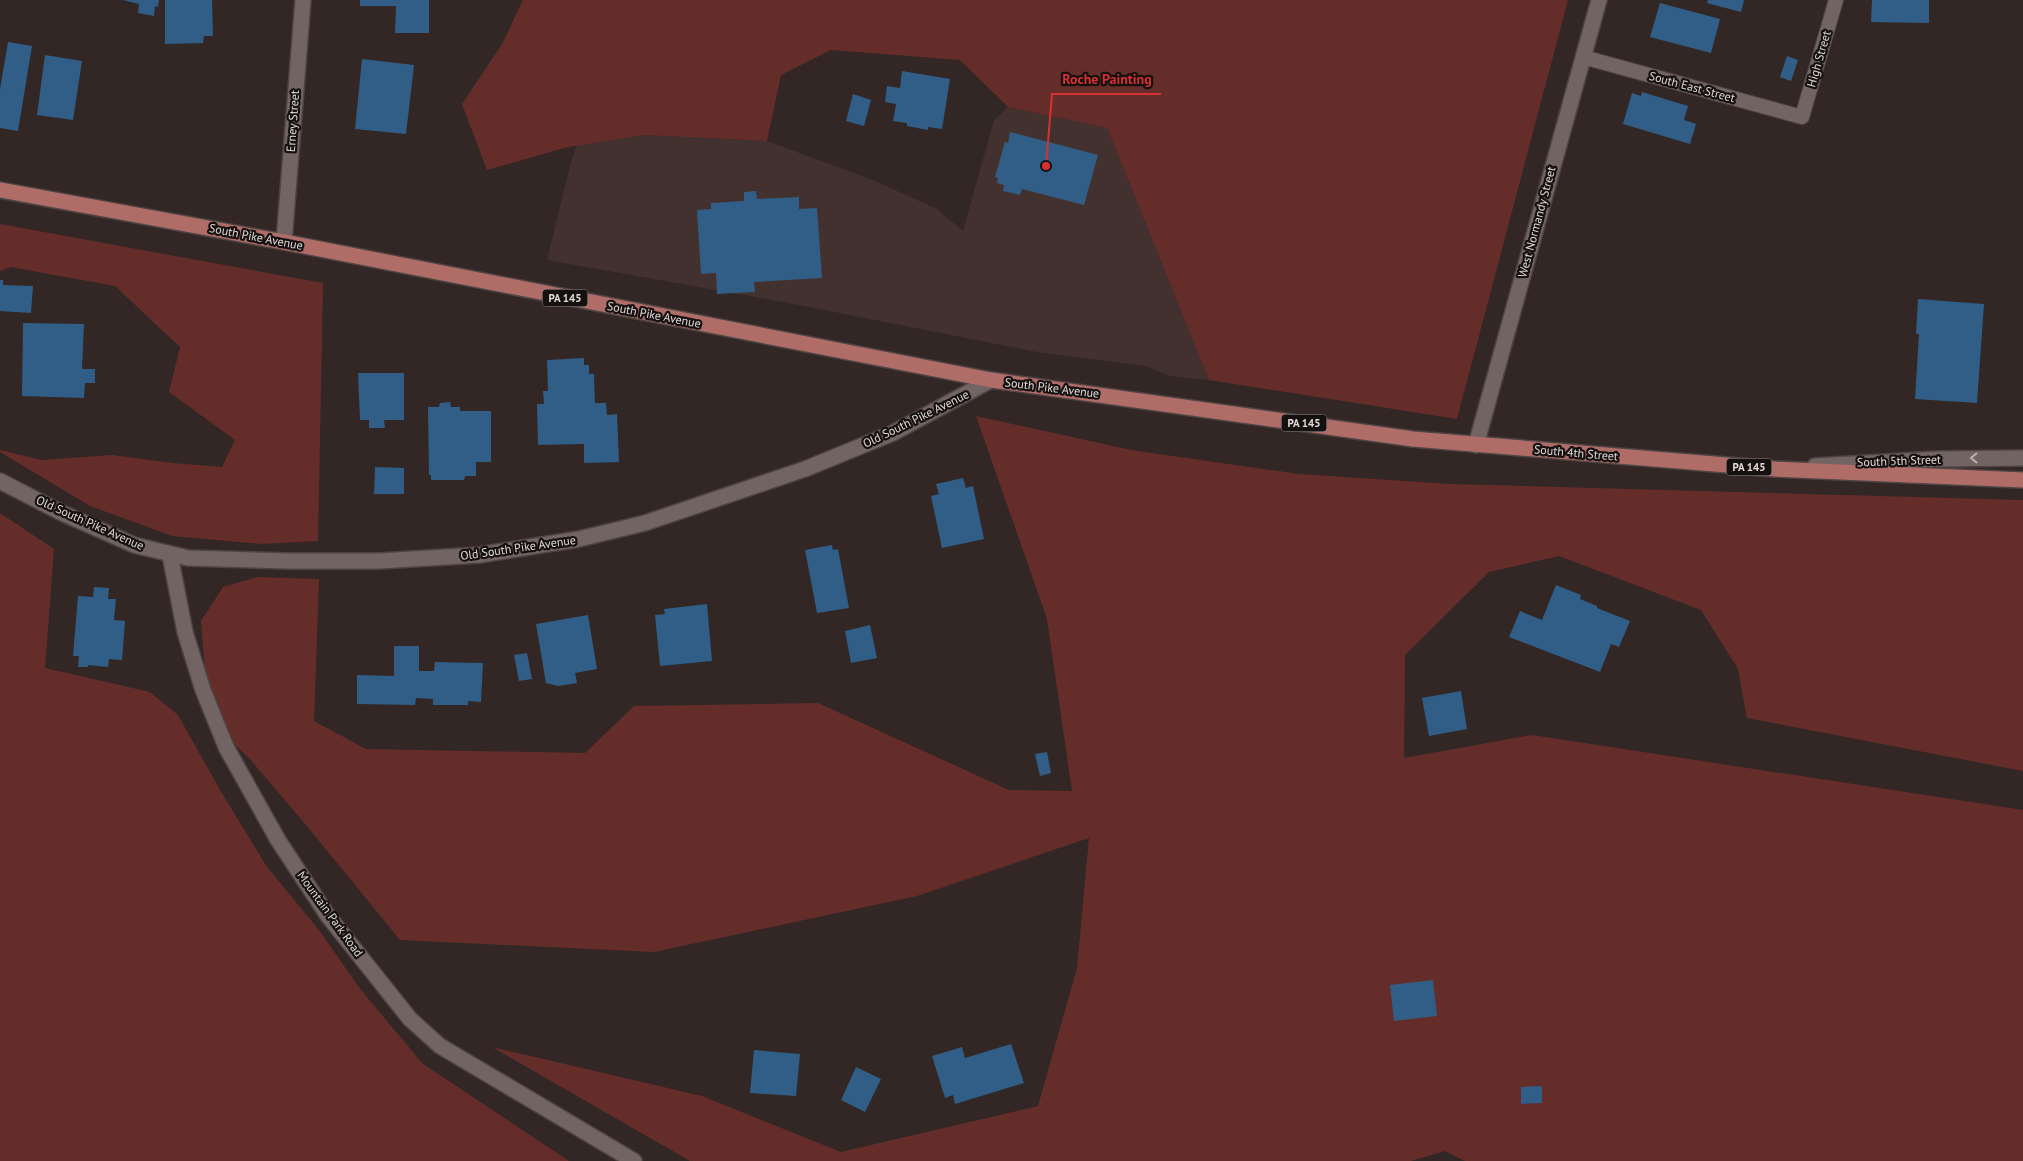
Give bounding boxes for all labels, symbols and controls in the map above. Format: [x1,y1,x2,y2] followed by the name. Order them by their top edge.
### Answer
[1803,29,1834,89] street label: High Street
[1052,65,1161,94] callout: Roche Painting
[1647,68,1737,105] street label: South East Street
[1062,70,1152,88] text: Roche Painting
[283,90,302,152] street label: Erney Street
[1514,165,1559,279] street label: West Normandy Street
[208,220,304,253] street label: South Pike Avenue
[542,290,588,306] road number: PA 145
[606,298,702,331] street label: South Pike Avenue
[1004,374,1100,401] street label: South Pike Avenue
[860,386,971,451] street label: Old South Pike Avenue
[1282,414,1326,432] road number: PA 145
[1533,441,1619,464] street label: South 4th Street
[1857,452,1941,469] street label: South 5th Street
[1970,453,1978,464] one-way arrow
[1726,458,1772,476] road number: PA 145
[34,492,146,553] street label: Old South Pike Avenue
[459,532,577,563] street label: Old South Pike Avenue
[294,868,367,959] street label: Mountain Park Road

